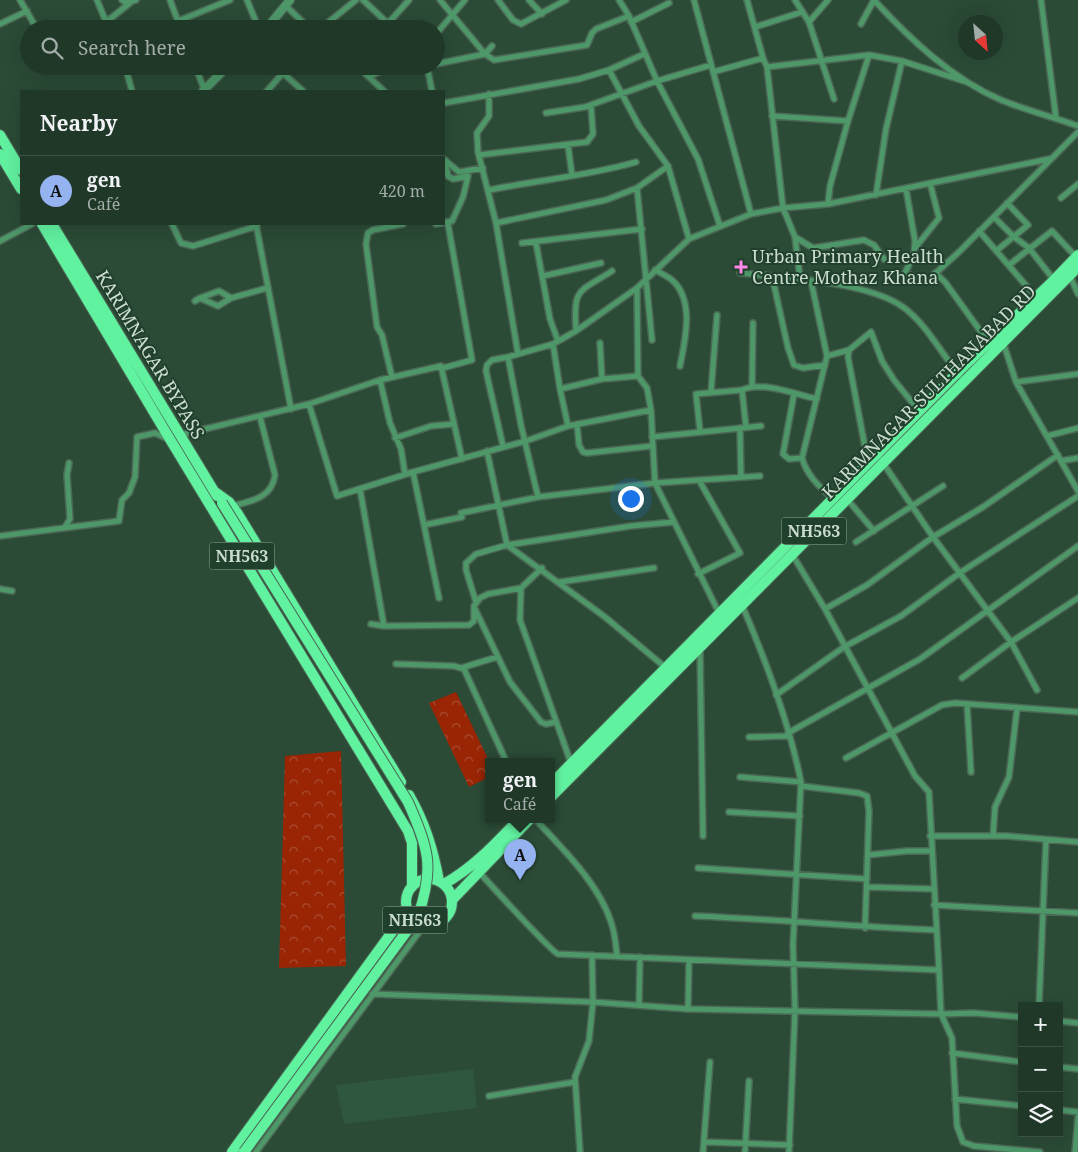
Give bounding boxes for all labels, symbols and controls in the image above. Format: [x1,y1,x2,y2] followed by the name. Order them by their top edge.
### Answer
[958,15,1003,60] north arrow
[20,20,445,75] search box
[38,34,66,62] icon: search
[78,35,186,61] text: Search here
[40,109,118,137] text: Nearby
[87,167,121,193] text: gen
[50,180,62,202] text: A
[379,180,425,202] text: 420 m
[87,193,120,215] text: Café
[752,244,944,289] place label: Urban Primary Health Centre Mothaz Khana
[734,260,748,274] marker: Urban Primary Health Centre Mothaz Khana
[91,265,211,443] street label: KARIMNAGAR BYPASS
[816,279,1041,504] street label: KARIMNAGAR-SULTHANABAD RD
[618,486,644,512] your location
[782,518,846,544] road number: NH563
[210,542,274,570] road number: NH563
[485,758,555,823] popup
[503,767,537,793] text: gen
[503,793,536,815] text: Café
[504,839,536,880] pin: A
[382,906,448,934] road number: NH563
[1018,1002,1063,1137] map controls
[1018,1002,1063,1047] button: +
[1018,1047,1063,1092] button: −
[1018,1092,1063,1137] button: layers

